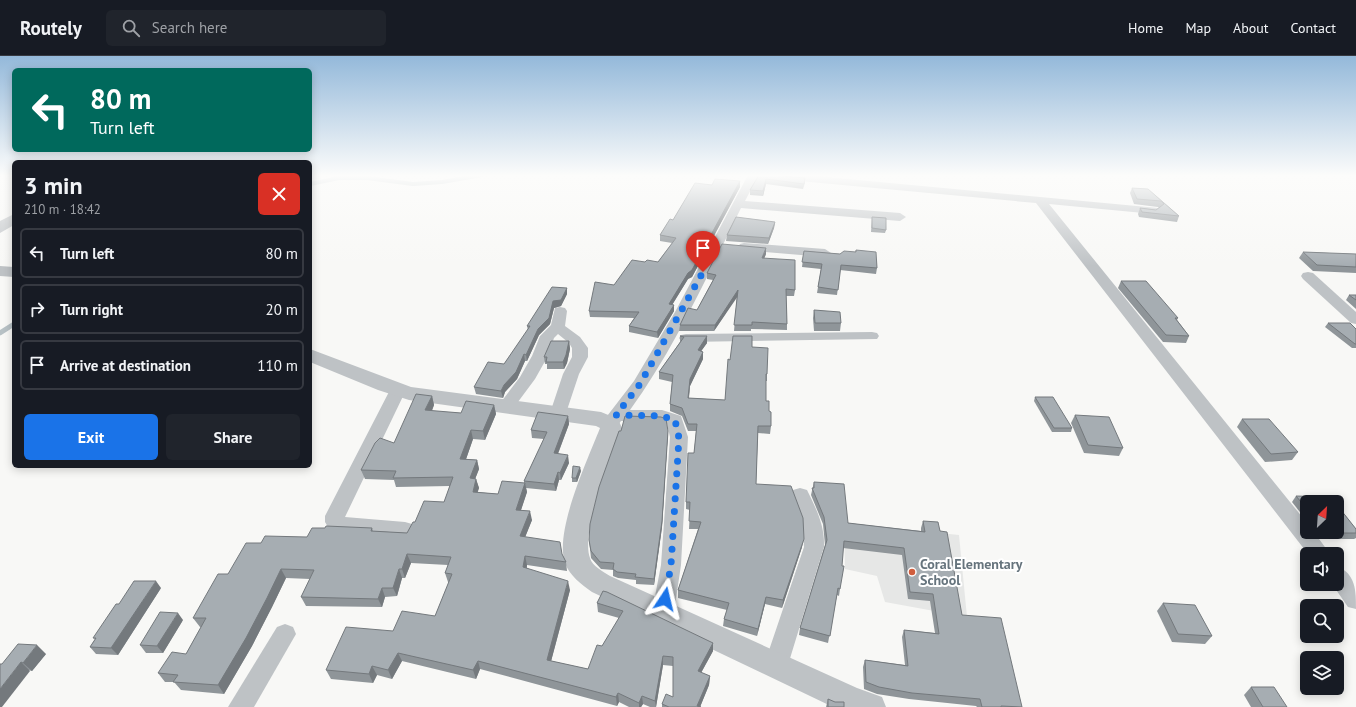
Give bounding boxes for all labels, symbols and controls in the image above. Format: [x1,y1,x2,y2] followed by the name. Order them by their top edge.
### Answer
[106,10,386,46] search box
[20,16,82,40] text: Routely
[120,17,142,39] icon: search
[152,18,227,37] text: Search here
[1128,19,1163,37] text: Home
[1185,19,1211,37] text: Map
[1233,19,1269,37] text: About
[1291,19,1336,37] text: Contact
[90,80,151,117] text: 80 m
[24,84,76,136] icon: left
[90,116,155,139] text: Turn left
[24,170,83,201] text: 3 min
[258,173,300,215] button: close
[24,201,101,218] text: 210 m · 18:42
[686,231,720,272] pin
[692,237,714,259] icon: arrive
[26,242,48,264] icon: left
[60,244,114,263] text: Turn left
[265,244,298,263] text: 80 m
[26,298,48,320] icon: right
[60,300,123,319] text: Turn right
[265,300,298,319] text: 20 m
[26,354,48,376] icon: arrive
[60,356,191,375] text: Arrive at destination
[257,356,298,375] text: 110 m
[24,414,158,460] button: Exit
[166,414,300,460] button: Share
[1300,495,1344,539] north arrow
[1300,495,1344,695] map controls
[1300,547,1344,591] button: sound
[920,555,1023,589] place label: Coral Elementary School
[907,567,917,577] marker: Coral Elementary School
[644,578,686,620] position arrow
[1300,599,1344,643] button: search
[1300,651,1344,695] button: layers

